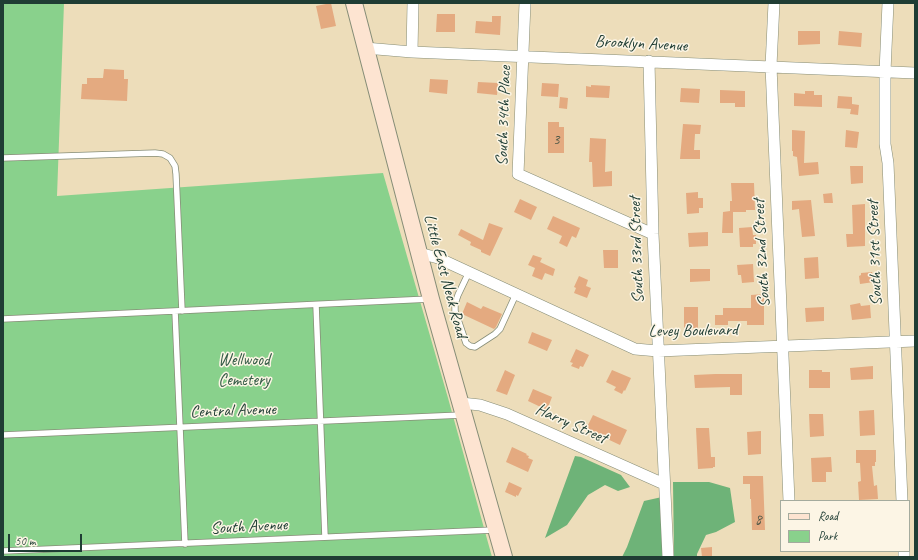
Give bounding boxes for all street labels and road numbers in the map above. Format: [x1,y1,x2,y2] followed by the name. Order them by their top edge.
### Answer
[594,31,688,57] street label: Brooklyn Avenue
[492,65,516,167] street label: South 34th Place
[625,196,649,304] street label: South 33rd Street
[749,198,775,308] street label: South 32nd Street
[863,200,887,306] street label: South 31st Street
[419,212,471,340] street label: Little East Neck Road
[648,320,738,342] street label: Levey Boulevard
[190,399,276,423] street label: Central Avenue
[532,399,610,449] street label: Harry Street
[210,515,288,539] street label: South Avenue

